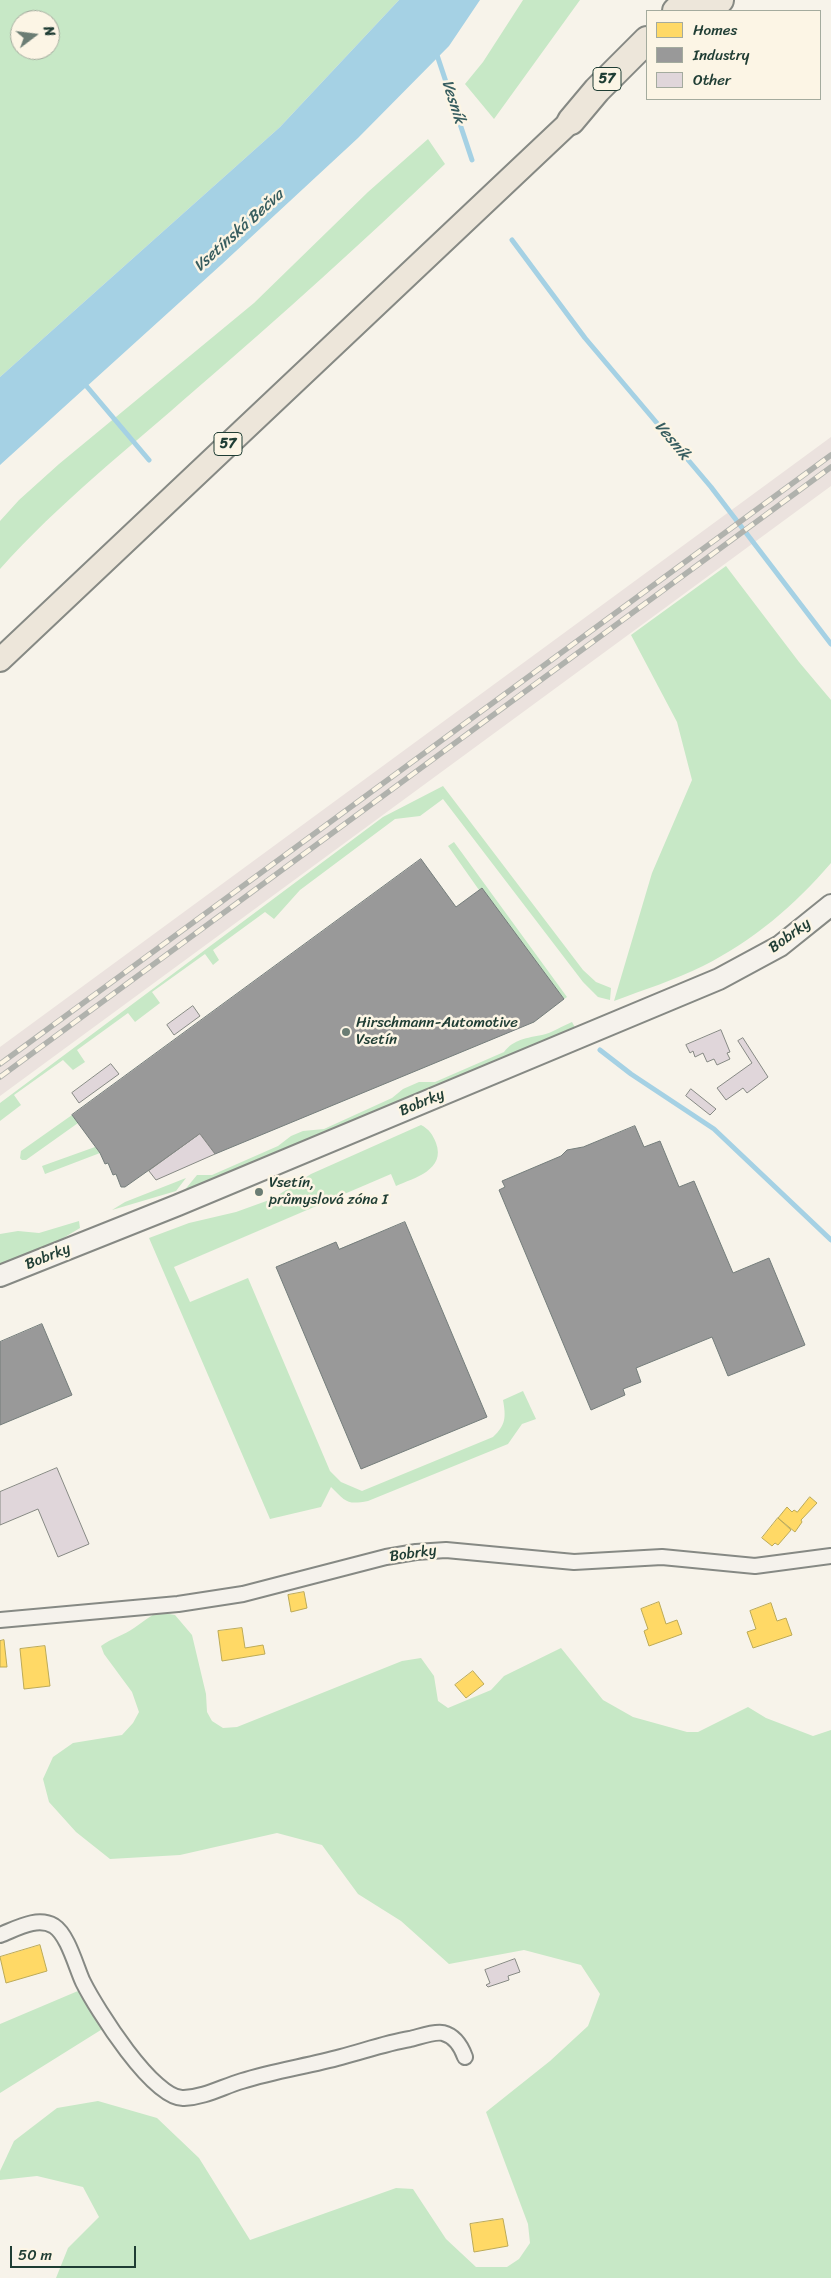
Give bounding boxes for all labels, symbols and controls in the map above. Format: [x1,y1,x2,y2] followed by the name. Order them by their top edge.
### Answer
[10,10,60,60] north arrow
[646,10,821,100] legend
[693,17,737,43] text: Homes
[36,23,62,39] text: N
[693,42,750,68] text: Industry
[693,67,731,93] text: Other
[593,68,621,90] road number: 57
[437,77,469,127] water label: Vesník
[190,186,288,276] water label: Vsetínská Bečva
[650,417,694,465] water label: Vesník
[214,432,242,456] road number: 57
[766,915,814,957] street label: Bobrky
[356,1014,518,1049] place label: Hirschmann-Automotive Vsetín
[340,1026,352,1038] marker: Hirschmann-Automotive Vsetín
[397,1085,447,1121] street label: Bobrky
[269,1174,388,1209] place label: Vsetín, průmyslová zóna I
[253,1186,265,1198] marker: Vsetín, průmyslová zóna I
[23,1240,73,1274] street label: Bobrky
[388,1542,438,1566] street label: Bobrky
[12,2236,139,2268] scale bar
[18,2242,52,2268] text: 50 m

